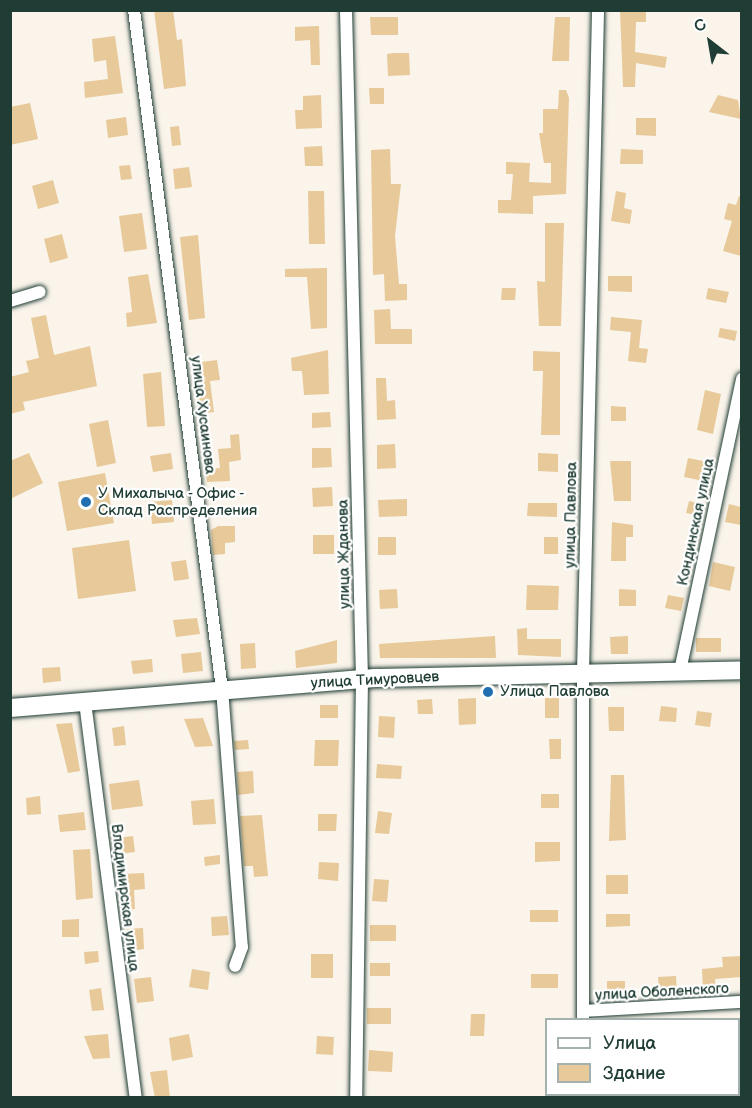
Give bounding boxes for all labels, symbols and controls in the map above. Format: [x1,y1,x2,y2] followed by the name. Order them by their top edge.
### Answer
[680,12,740,72] north arrow
[691,15,710,37] text: С
[187,355,219,475] street label: улица Хусаинова
[674,457,718,587] street label: Кондинская улица
[561,462,581,568] street label: улица Павлова
[98,484,257,519] place label: У Михалыча - Офис - Склад Распределения
[79,495,93,509] marker: У Михалыча - Офис - Склад Распределения
[334,499,354,609] street label: улица Жданова
[310,668,440,692] street label: улица Тимуровцев
[500,683,609,701] place label: Улица Павлова
[481,685,495,699] marker: Улица Павлова
[107,823,143,973] street label: Владимирская улица
[595,980,729,1004] street label: улица Оболенского
[545,1018,740,1096] legend
[603,1033,656,1054] text: Улица
[603,1063,665,1084] text: Здание

